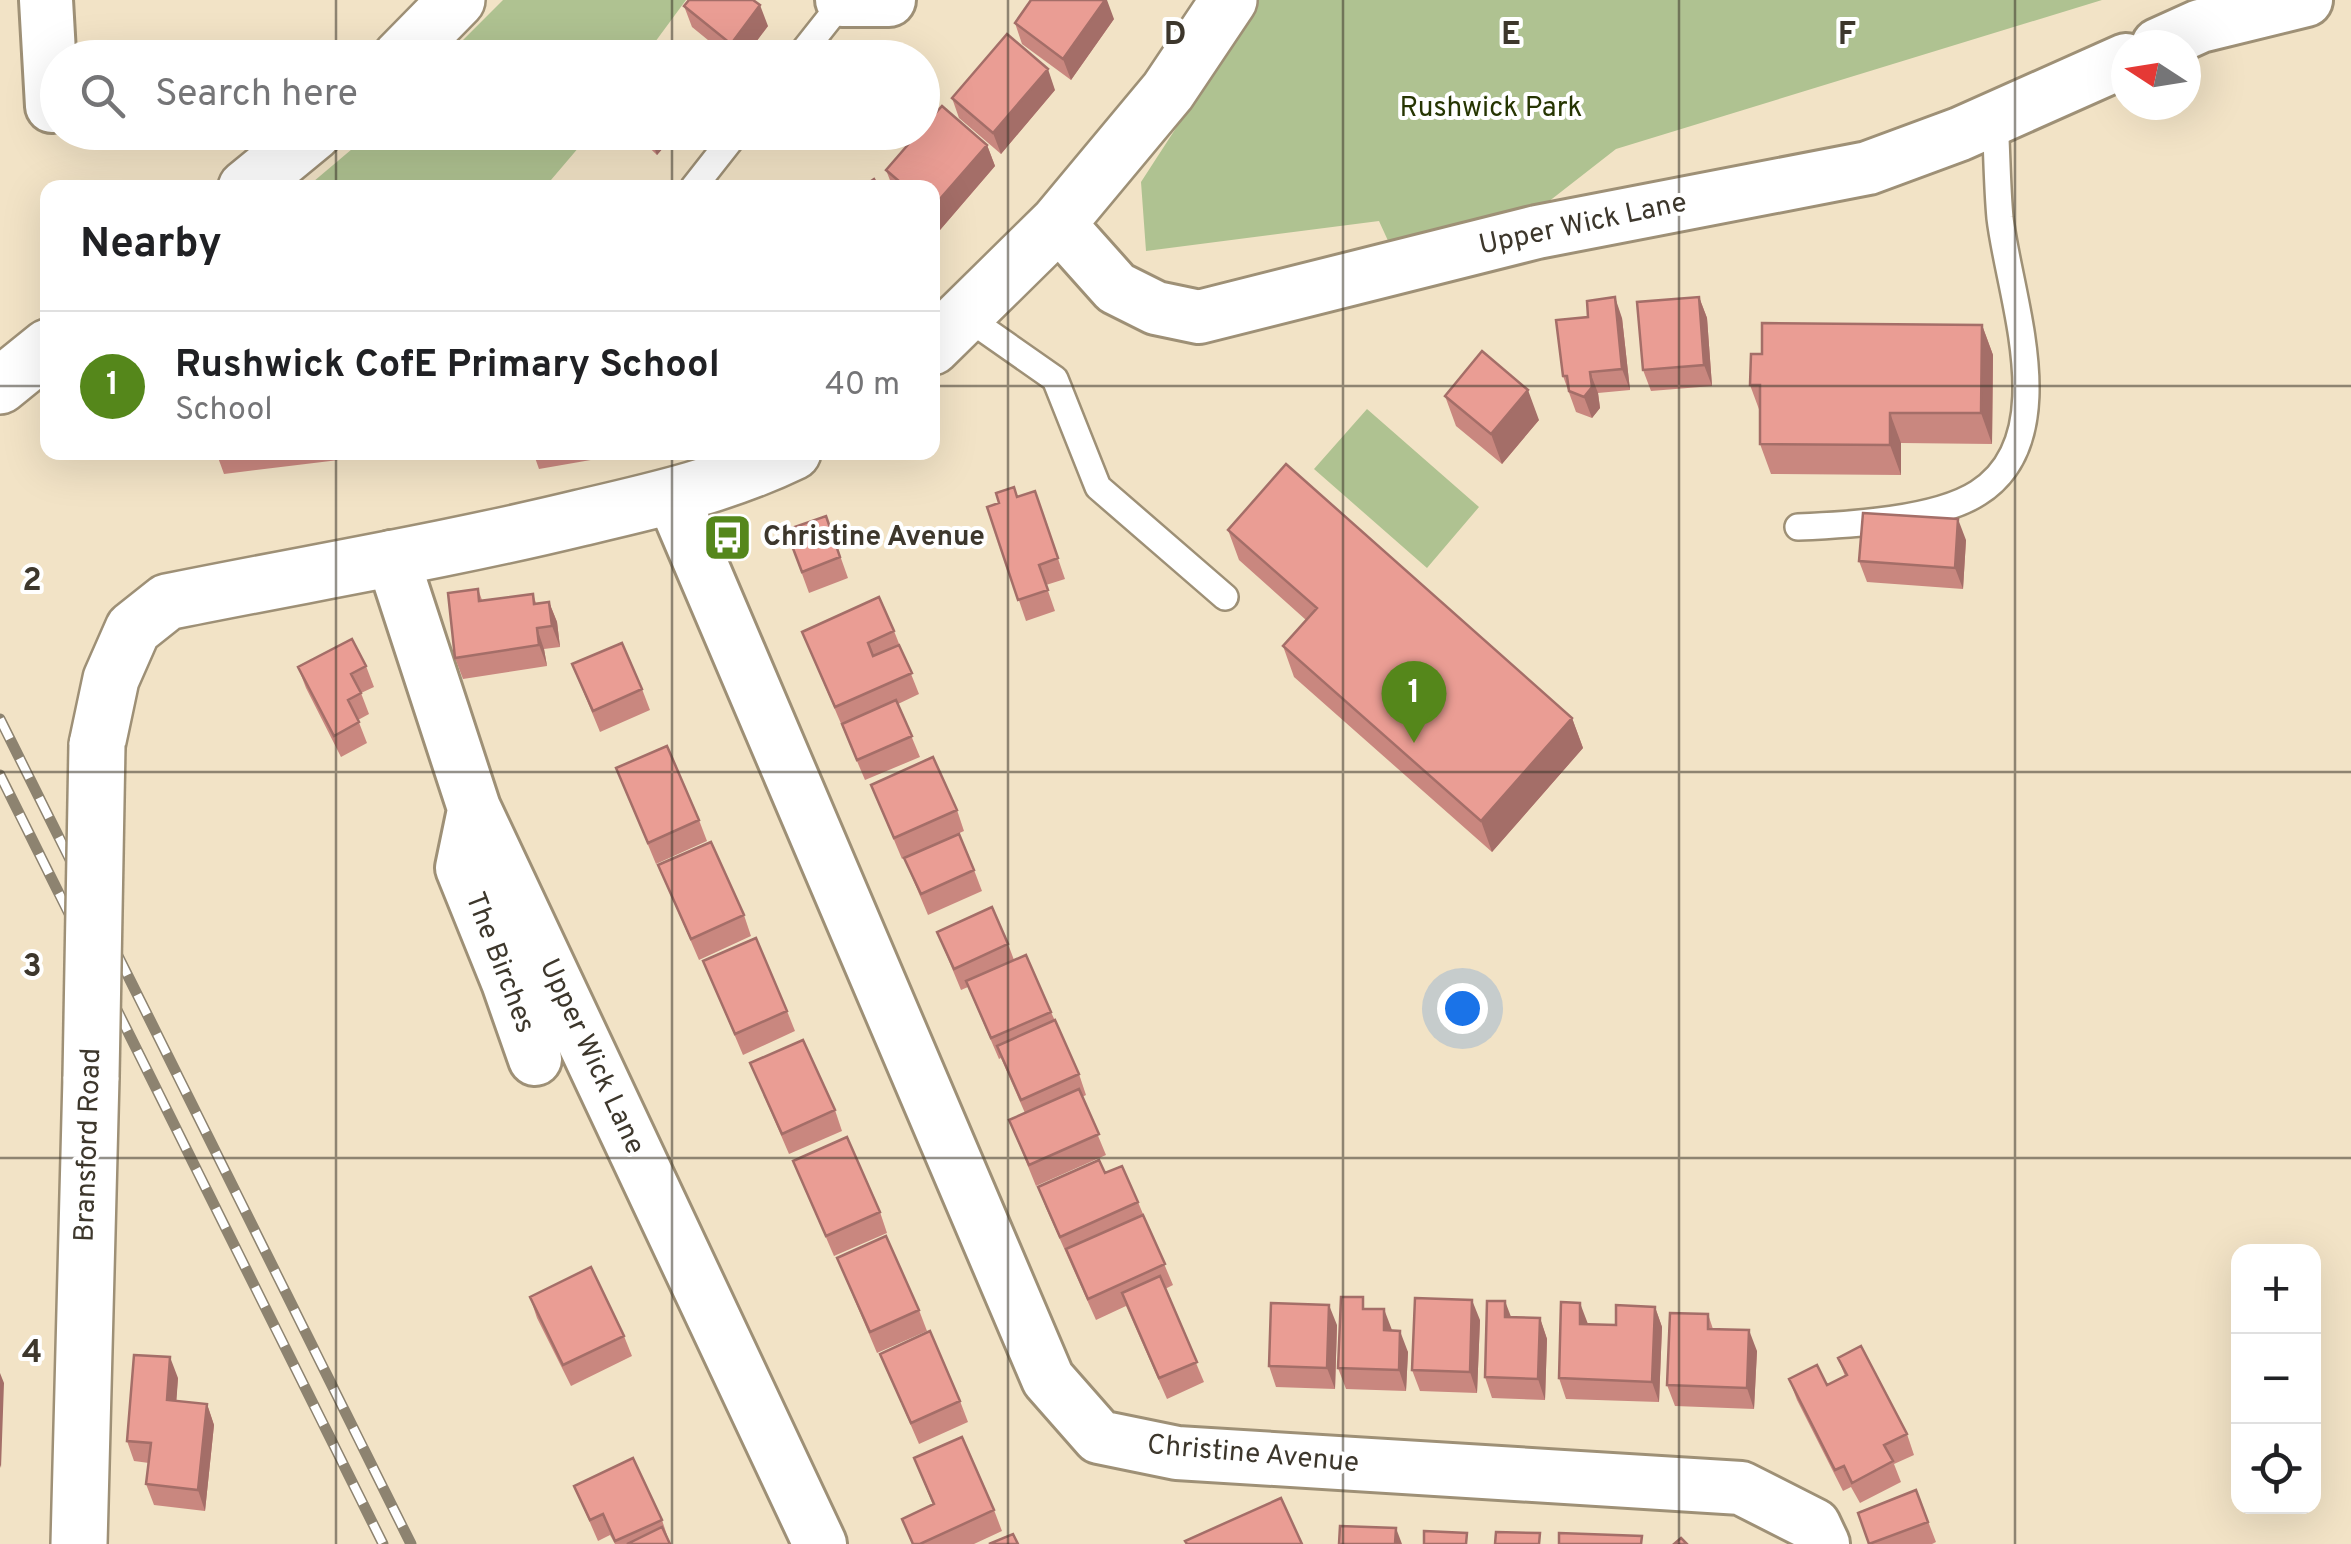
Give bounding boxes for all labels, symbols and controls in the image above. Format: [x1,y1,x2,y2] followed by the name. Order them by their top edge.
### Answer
[1164,16,1186,56] text: D
[1501,16,1521,56] text: E
[1838,16,1856,56] text: F
[2111,30,2201,120] north arrow
[40,40,940,150] search box
[75,68,130,123] icon: search
[155,71,358,120] text: Search here
[1400,91,1582,127] park label: Rushwick Park
[1476,185,1690,265] street label: Upper Wick Lane
[80,219,222,272] text: Nearby
[175,342,720,391] text: Rushwick CofE Primary School
[106,366,119,406] text: 1
[825,366,900,406] text: 40 m
[175,391,273,431] text: School
[702,512,754,564] bus stop icon: Christine Avenue
[763,520,985,556] place label: Christine Avenue
[22,562,42,602] text: 2
[1382,660,1446,743] pin: 1
[456,887,542,1039] street label: The Birches
[22,948,42,988] text: 3
[530,954,652,1160] street label: Upper Wick Lane
[1437,983,1488,1034] your location
[68,1047,110,1243] street label: Bransford Road
[2231,1244,2321,1514] map controls
[2231,1244,2321,1334] button: +
[22,1334,42,1374] text: 4
[2231,1334,2321,1424] button: −
[2231,1424,2321,1514] button: locate
[1146,1428,1360,1482] street label: Christine Avenue

